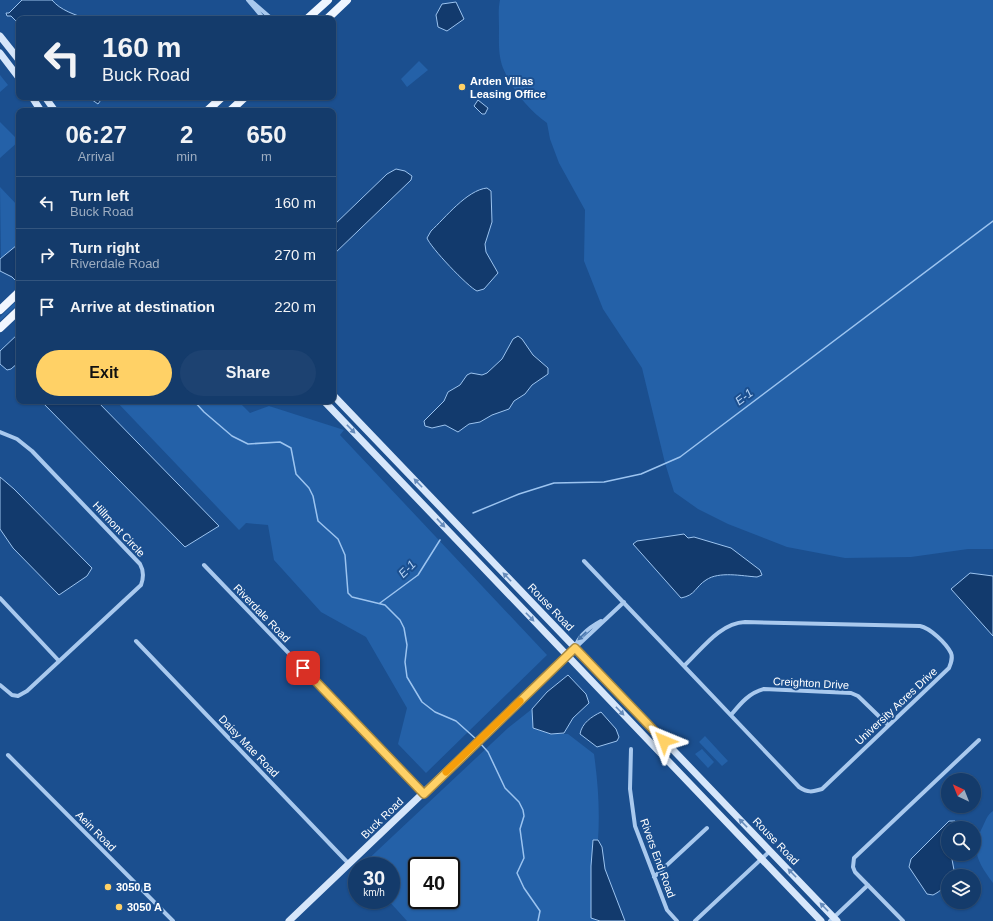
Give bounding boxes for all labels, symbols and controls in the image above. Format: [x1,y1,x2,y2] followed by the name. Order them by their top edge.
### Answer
[36,32,88,84] icon: left
[102,32,181,63] text: 160 m
[102,65,190,85] text: Buck Road
[470,75,546,100] place label: Arden Villas Leasing Office
[457,82,467,92] marker: Arden Villas Leasing Office
[65,121,127,148] text: 06:27
[180,121,193,148] text: 2
[247,121,287,148] text: 650
[78,149,115,164] text: Arrival
[176,149,197,164] text: min
[261,149,272,164] text: m
[70,187,129,204] text: Turn left
[36,192,58,214] icon: left
[274,194,316,211] text: 160 m
[70,204,134,219] text: Buck Road
[70,239,140,256] text: Turn right
[36,244,58,266] icon: right
[274,246,316,263] text: 270 m
[70,256,160,271] text: Riverdale Road
[36,296,58,318] icon: arrive
[70,298,215,315] text: Arrive at destination
[274,298,316,315] text: 220 m
[36,350,172,396] button: Exit
[180,350,316,396] button: Share
[732,386,756,408] water label: E-1
[346,424,356,434] one-way arrow
[413,478,422,488] one-way arrow
[90,499,148,559] street label: Hillmont Circle
[436,518,446,528] one-way arrow
[395,557,419,581] water label: E-1
[502,572,512,582] one-way arrow
[525,581,577,633] street label: Rouse Road
[231,582,293,644] street label: Riverdale Road
[526,612,535,622] one-way arrow
[577,631,587,641] one-way arrow
[286,651,320,685] pin
[292,657,314,679] icon: arrive
[853,665,939,747] street label: University Acres Drive
[773,675,849,691] street label: Creighton Drive
[616,706,625,716] one-way arrow
[216,713,282,779] street label: Daisy Mae Road
[643,720,685,762] position arrow
[941,773,981,813] north arrow
[941,773,981,909] map controls
[358,795,406,841] street label: Buck Road
[74,809,118,853] street label: Aein Road
[750,815,802,867] street label: Rouse Road
[638,817,678,899] street label: Rivers End Road
[738,818,748,828] one-way arrow
[941,821,981,861] button: search
[408,857,460,909] speed limit sign: 40
[363,867,385,889] text: 30
[787,868,797,878] one-way arrow
[941,869,981,909] button: layers
[116,881,152,893] place label: 3050 B
[103,882,113,892] marker: 3050 B
[363,887,385,898] text: km/h
[127,901,162,913] place label: 3050 A
[114,902,124,912] marker: 3050 A
[819,902,829,912] one-way arrow

